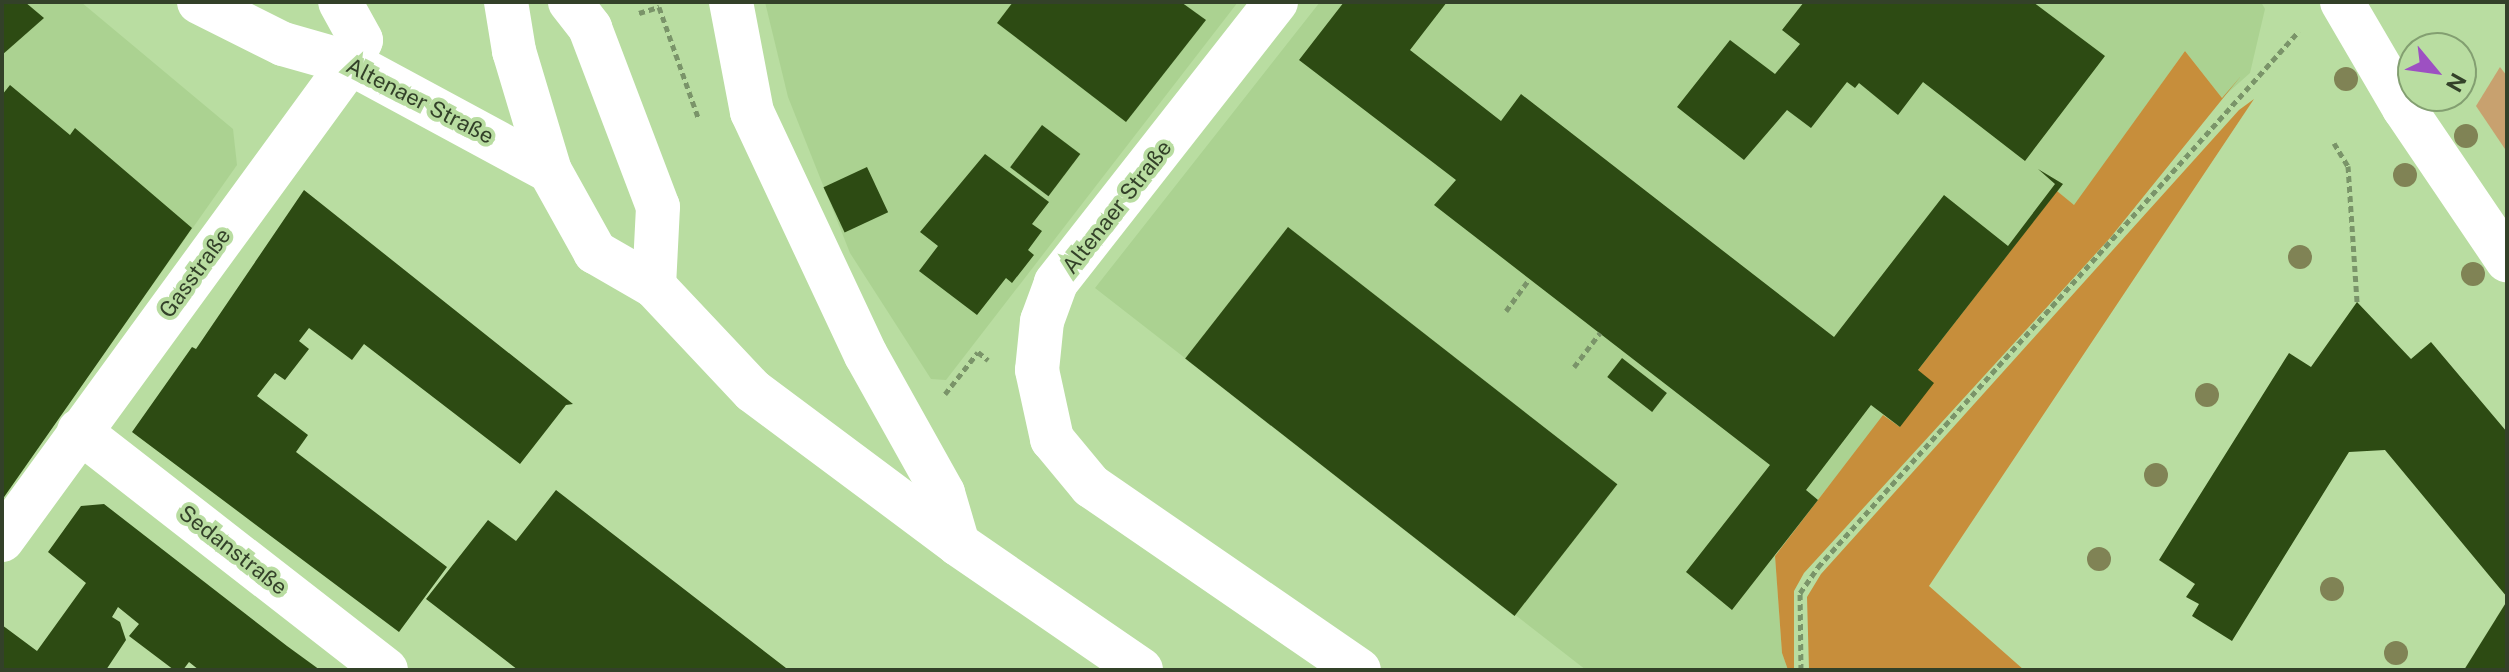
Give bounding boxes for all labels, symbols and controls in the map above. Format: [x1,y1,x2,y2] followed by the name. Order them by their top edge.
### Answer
[2397,32,2477,112] north arrow
[342,52,498,150] street label: Altenaer Straße
[2441,69,2472,96] text: N
[1057,135,1177,279] street label: Altenaer Straße
[154,223,236,323] street label: Gasstraße
[174,499,292,601] street label: Sedanstraße

